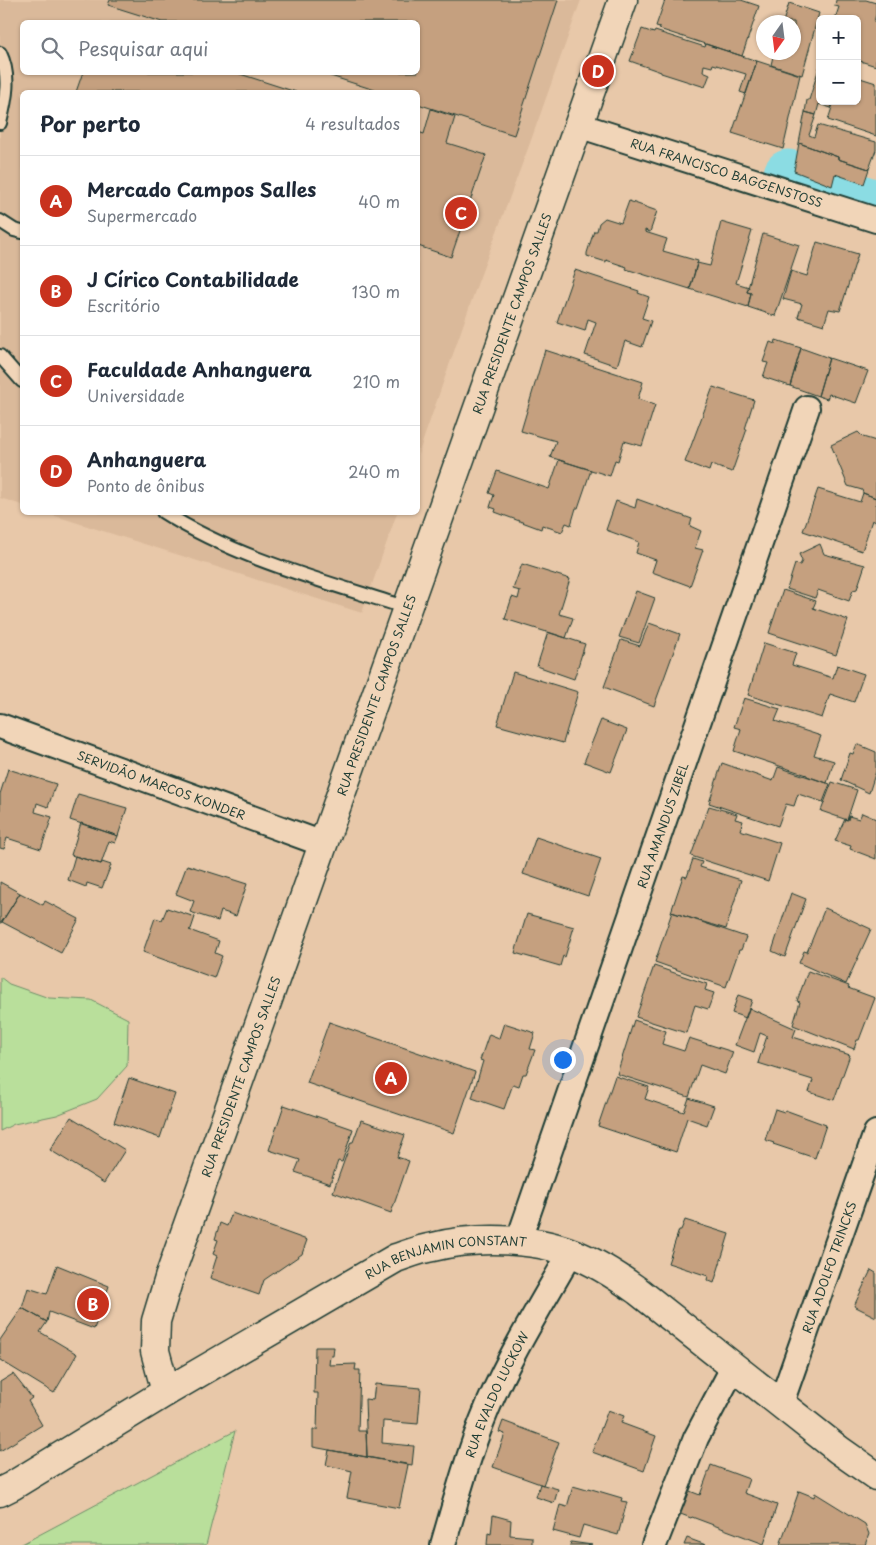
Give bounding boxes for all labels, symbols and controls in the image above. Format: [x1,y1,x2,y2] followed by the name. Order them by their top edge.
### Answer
[756,15,801,60] north arrow
[816,15,861,105] map controls
[816,15,861,60] button: +
[20,20,420,75] search box
[38,34,66,62] icon: search
[78,34,208,62] text: Pesquisar aqui
[582,52,614,90] pin: D
[816,60,861,105] button: −
[40,107,140,139] text: Por perto
[305,111,400,135] text: 4 resultados
[628,133,825,211] street label: RUA FRANCISCO BAGGENSTOSS
[87,175,316,203] text: Mercado Campos Salles
[50,189,62,213] text: A
[358,189,400,213] text: 40 m
[445,194,477,232] pin: C
[87,203,197,227] text: Supermercado
[468,211,556,416] street label: RUA PRESIDENTE CAMPOS SALLES
[87,265,299,293] text: J Círico Contabilidade
[51,279,61,303] text: B
[352,279,400,303] text: 130 m
[87,293,160,317] text: Escritório
[87,355,312,383] text: Faculdade Anhanguera
[50,369,62,393] text: C
[352,369,400,393] text: 210 m
[87,383,185,407] text: Universidade
[87,445,207,473] text: Anhanguera
[50,459,62,483] text: D
[348,459,400,483] text: 240 m
[87,473,204,497] text: Ponto de ônibus
[332,592,420,798] street label: RUA PRESIDENTE CAMPOS SALLES
[75,746,249,824] street label: SERVIDÃO MARCOS KONDER
[632,760,693,891] street label: RUA AMANDUS ZIBEL
[197,974,284,1180] street label: RUA PRESIDENTE CAMPOS SALLES
[550,1047,576,1073] your location
[375,1059,407,1097] pin: A
[797,1199,860,1336] street label: RUA ADOLFO TRINCKS
[361,1231,528,1283] street label: RUA BENJAMIN CONSTANT
[77,1285,109,1323] pin: B
[460,1328,533,1460] street label: RUA EVALDO LUCKOW

